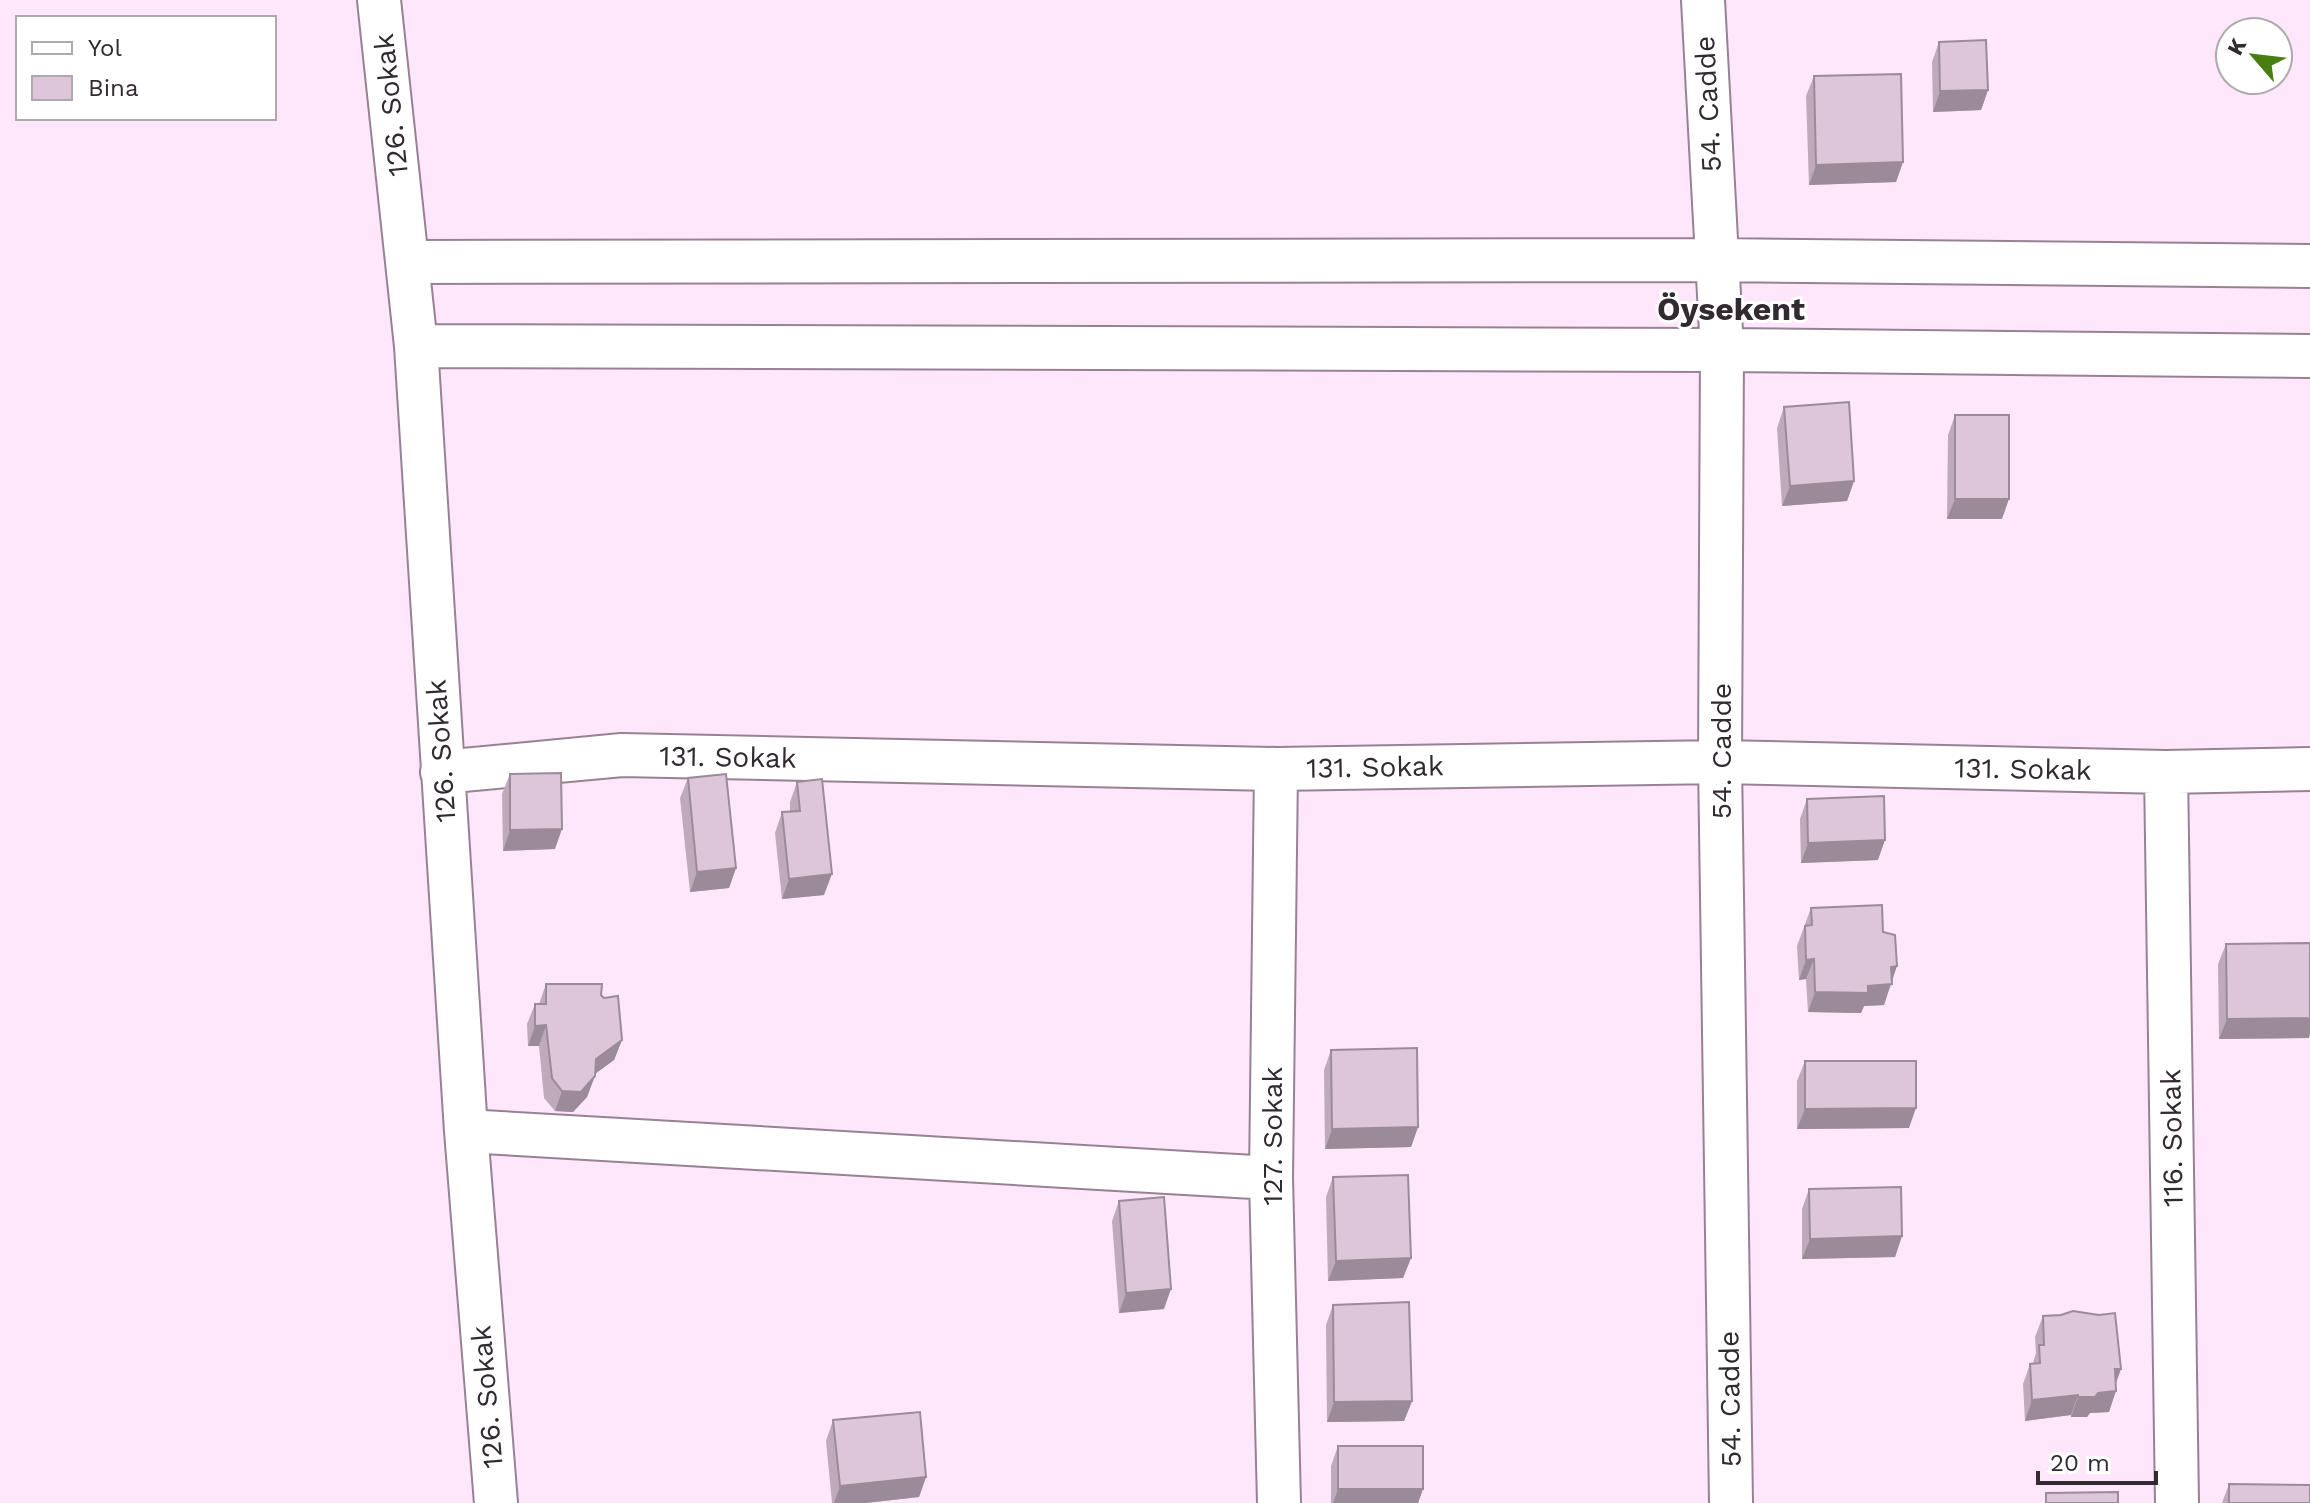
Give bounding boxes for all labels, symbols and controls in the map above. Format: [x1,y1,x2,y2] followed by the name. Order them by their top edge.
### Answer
[16,16,276,120] legend
[2214,16,2294,96] north arrow
[367,32,415,178] street label: 126. Sokak
[88,34,122,62] text: Yol
[2222,34,2252,59] text: K
[1688,35,1728,173] street label: 54. Cadde
[88,74,139,102] text: Bina
[1657,290,1805,328] district label: Öysekent
[420,678,462,824] street label: 126. Sokak
[1705,683,1738,819] street label: 54. Cadde
[659,739,797,775] street label: 131. Sokak
[1306,749,1444,785] street label: 131. Sokak
[1954,751,2092,787] street label: 131. Sokak
[1256,1066,1289,1205] street label: 127. Sokak
[2154,1069,2190,1207] street label: 116. Sokak
[464,1324,510,1470] street label: 126. Sokak
[1712,1331,1748,1467] street label: 54. Cadde
[2038,1435,2156,1485] scale bar
[2050,1449,2110,1477] text: 20 m

